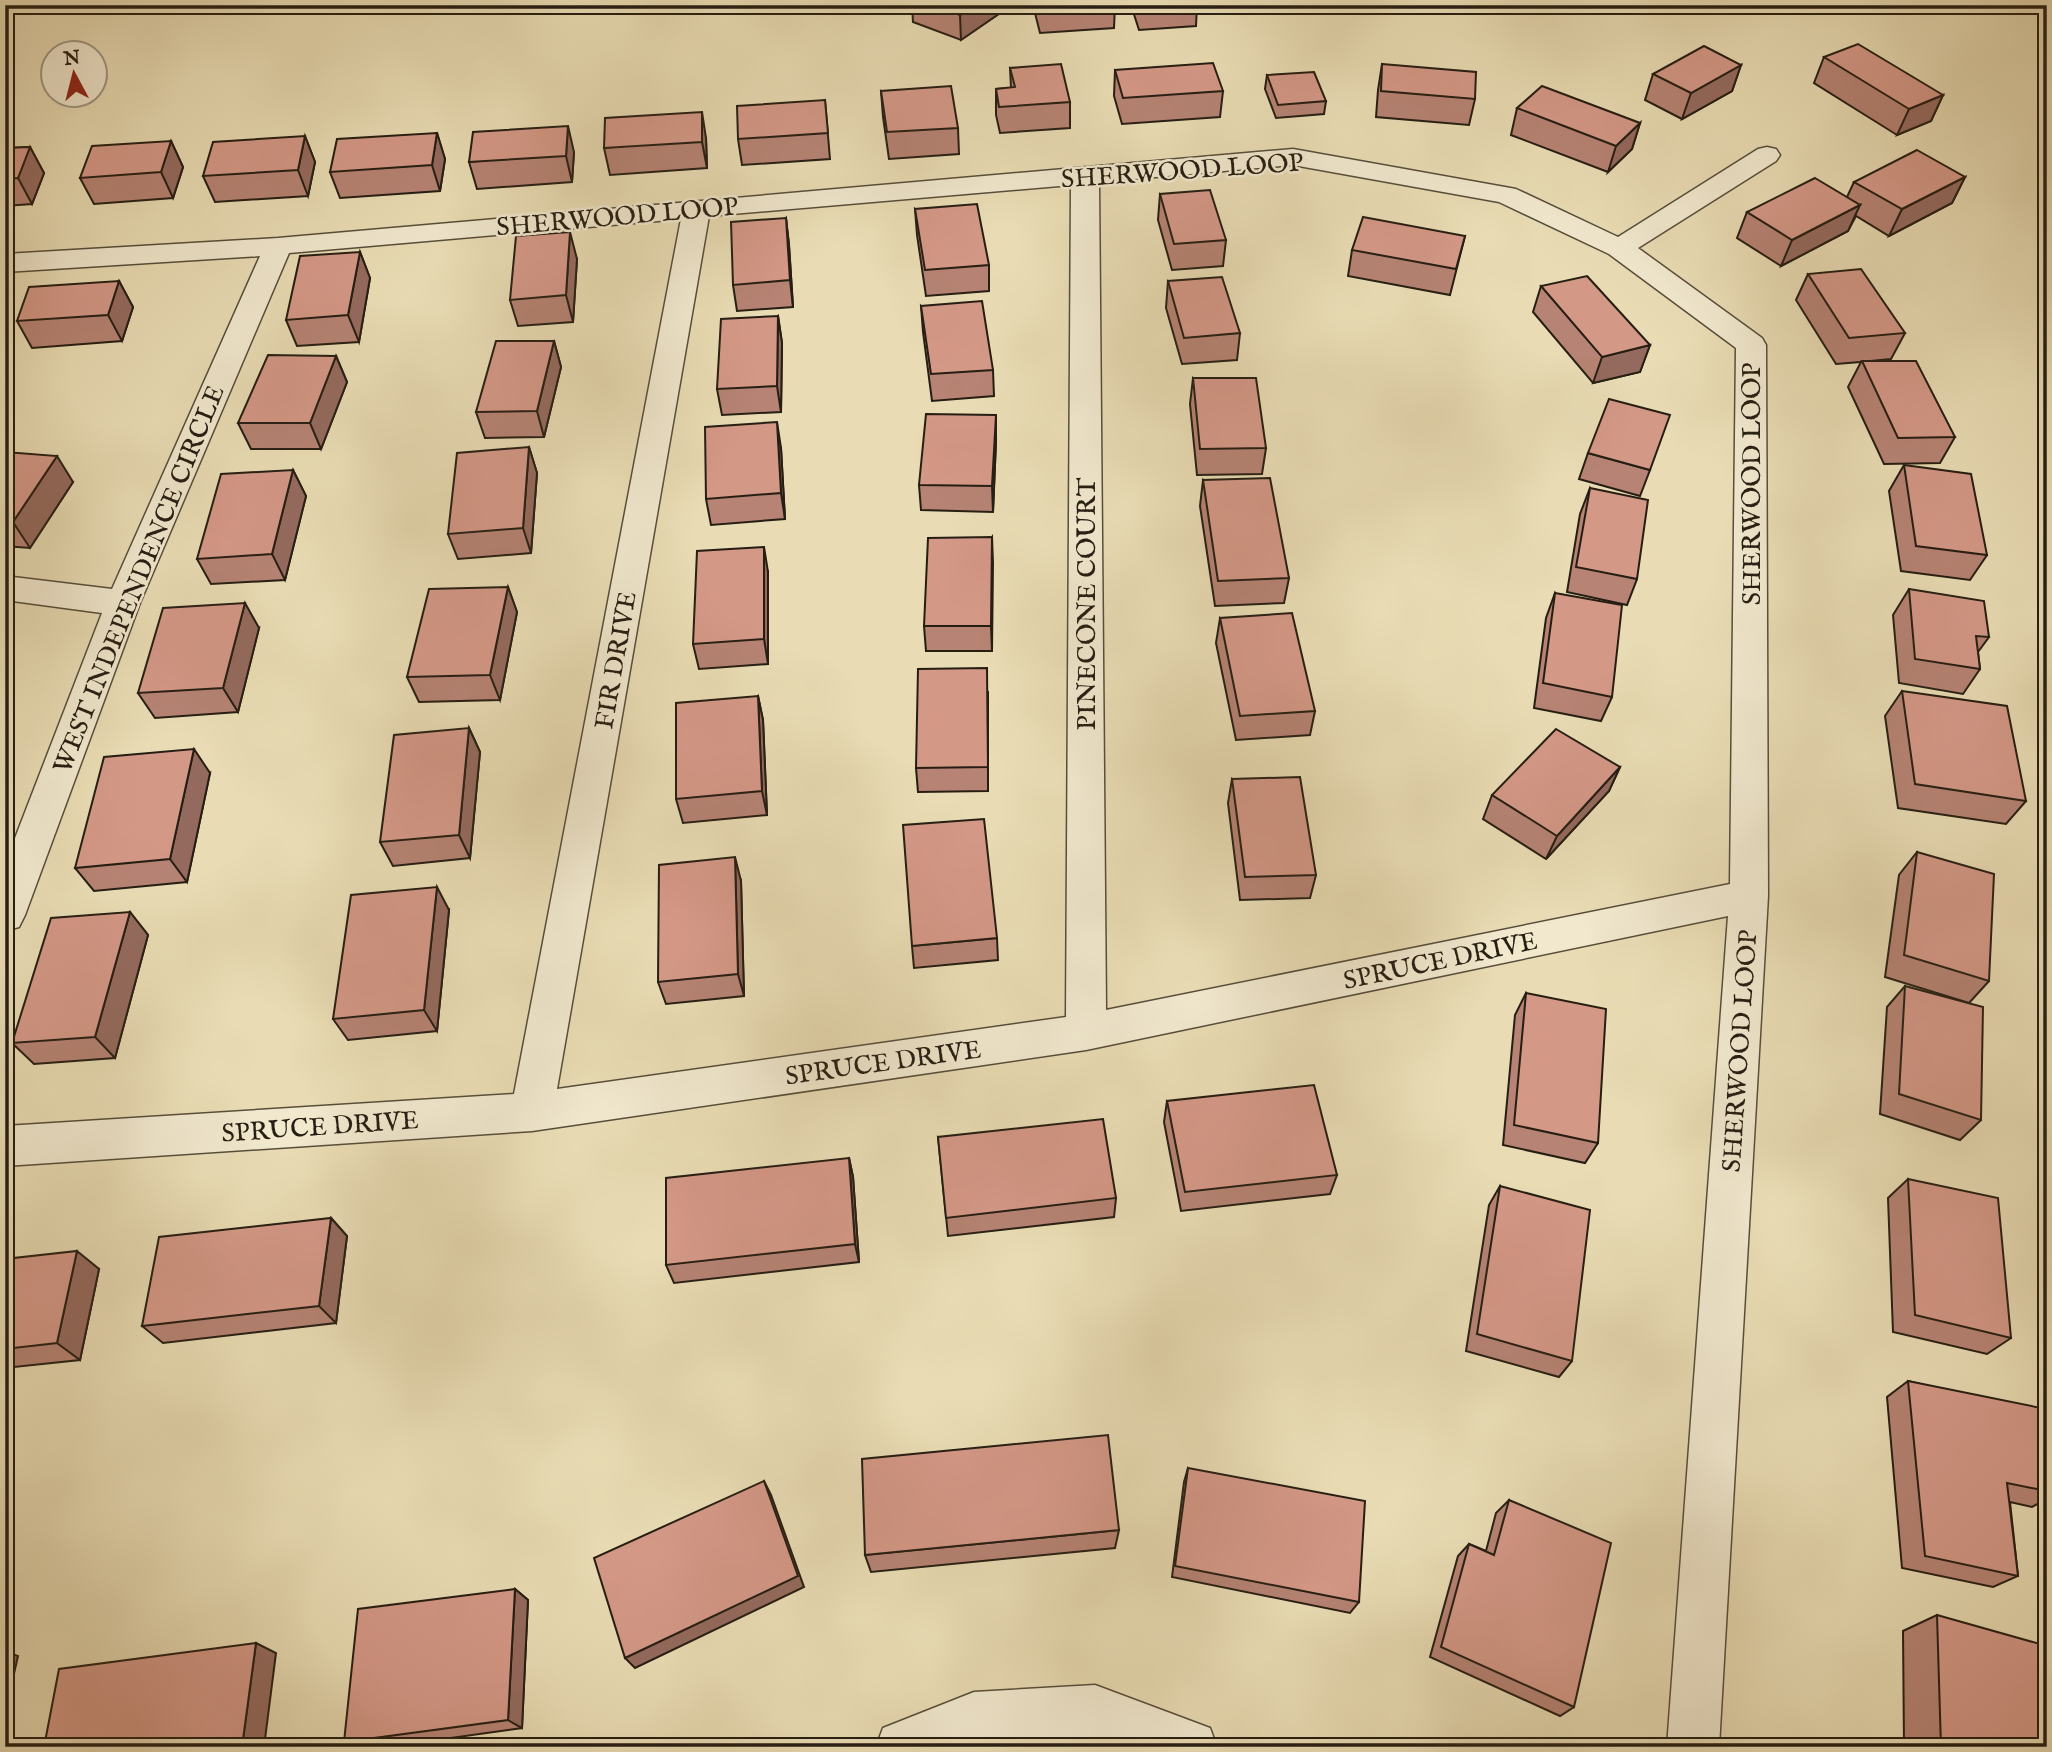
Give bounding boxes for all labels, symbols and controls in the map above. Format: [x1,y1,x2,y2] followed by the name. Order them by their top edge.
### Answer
[38,38,108,108] north arrow
[62,46,82,72] text: N
[1060,147,1304,196] street label: SHERWOOD LOOP
[495,190,739,245] street label: SHERWOOD LOOP
[1736,363,1769,605] street label: SHERWOOD LOOP
[46,381,233,778] street label: WEST INDEPENDENCE CIRCLE
[1071,478,1104,730] street label: PINECONE COURT
[588,589,645,732] street label: FIR DRIVE
[1340,925,1540,998] street label: SPRUCE DRIVE
[1716,929,1765,1173] street label: SHERWOOD LOOP
[783,1033,983,1094] street label: SPRUCE DRIVE
[220,1104,420,1151] street label: SPRUCE DRIVE

